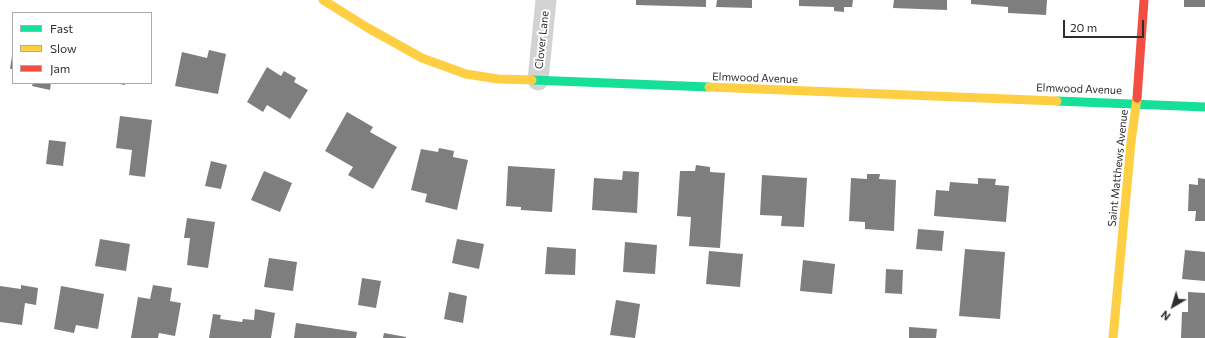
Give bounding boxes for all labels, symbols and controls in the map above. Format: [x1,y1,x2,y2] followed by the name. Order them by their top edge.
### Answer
[532,10,552,70] street label: Clover Lane
[12,12,152,84] legend
[1065,12,1146,38] scale bar
[1070,20,1097,34] text: 20 m
[50,21,73,35] text: Fast
[50,41,77,55] text: Slow
[50,61,70,75] text: Jam
[712,70,798,86] street label: Elmwood Avenue
[1036,81,1122,97] street label: Elmwood Avenue
[1105,109,1131,227] street label: Saint Matthews Avenue
[1153,286,1193,326] north arrow
[1158,308,1173,324] text: N

